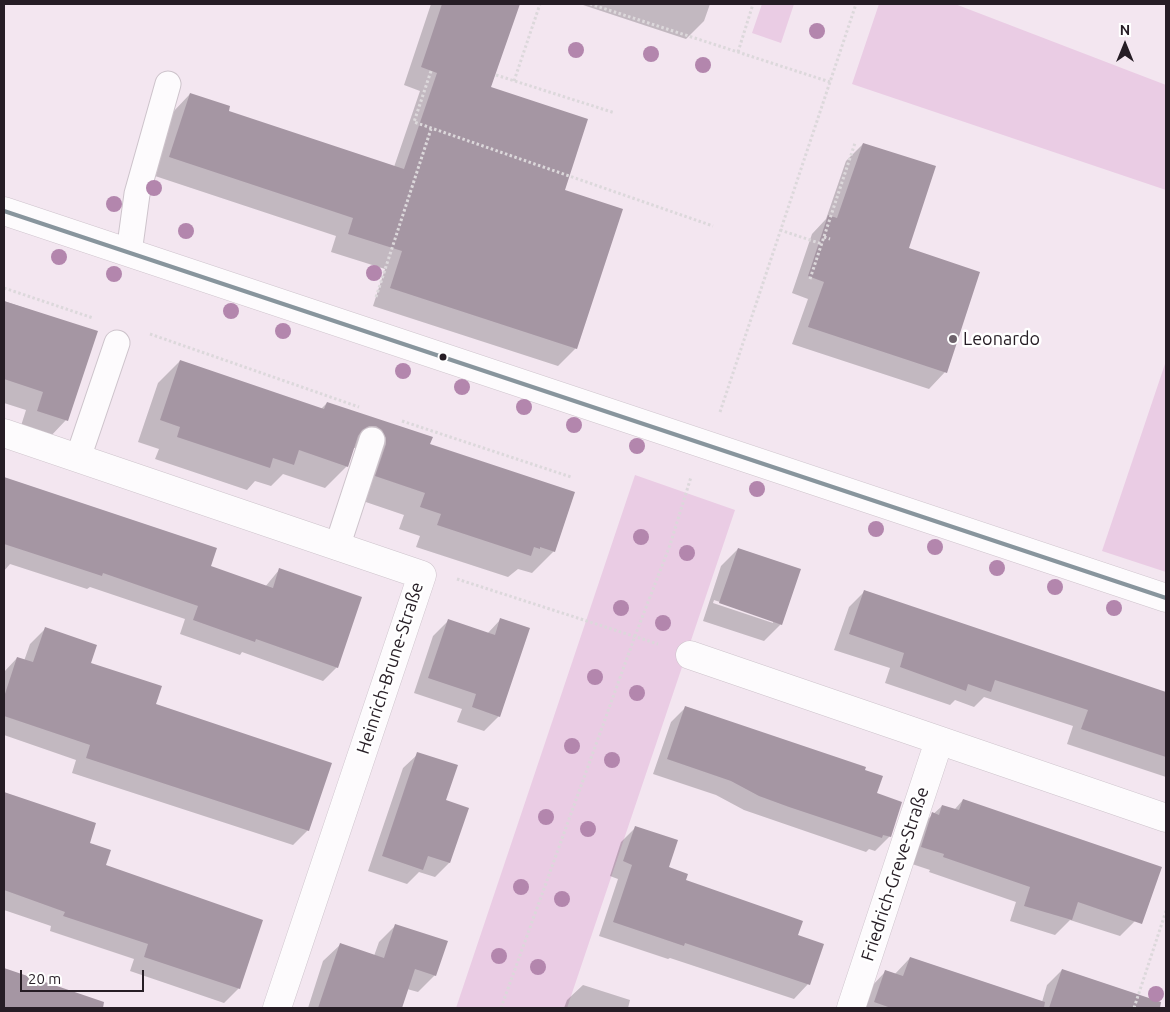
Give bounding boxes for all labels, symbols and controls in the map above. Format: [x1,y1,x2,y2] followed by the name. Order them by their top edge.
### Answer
[1100,20,1150,70] north arrow
[1120,22,1130,38] text: N
[963,328,1040,350] place label: Leonardo
[947,333,959,345] marker: Leonardo
[438,352,448,362] unlabelled marker
[352,579,428,757] street label: Heinrich-Brune-Straße
[857,784,933,964] street label: Friedrich-Greve-Straße
[22,960,146,992] scale bar
[28,970,61,987] text: 20 m

